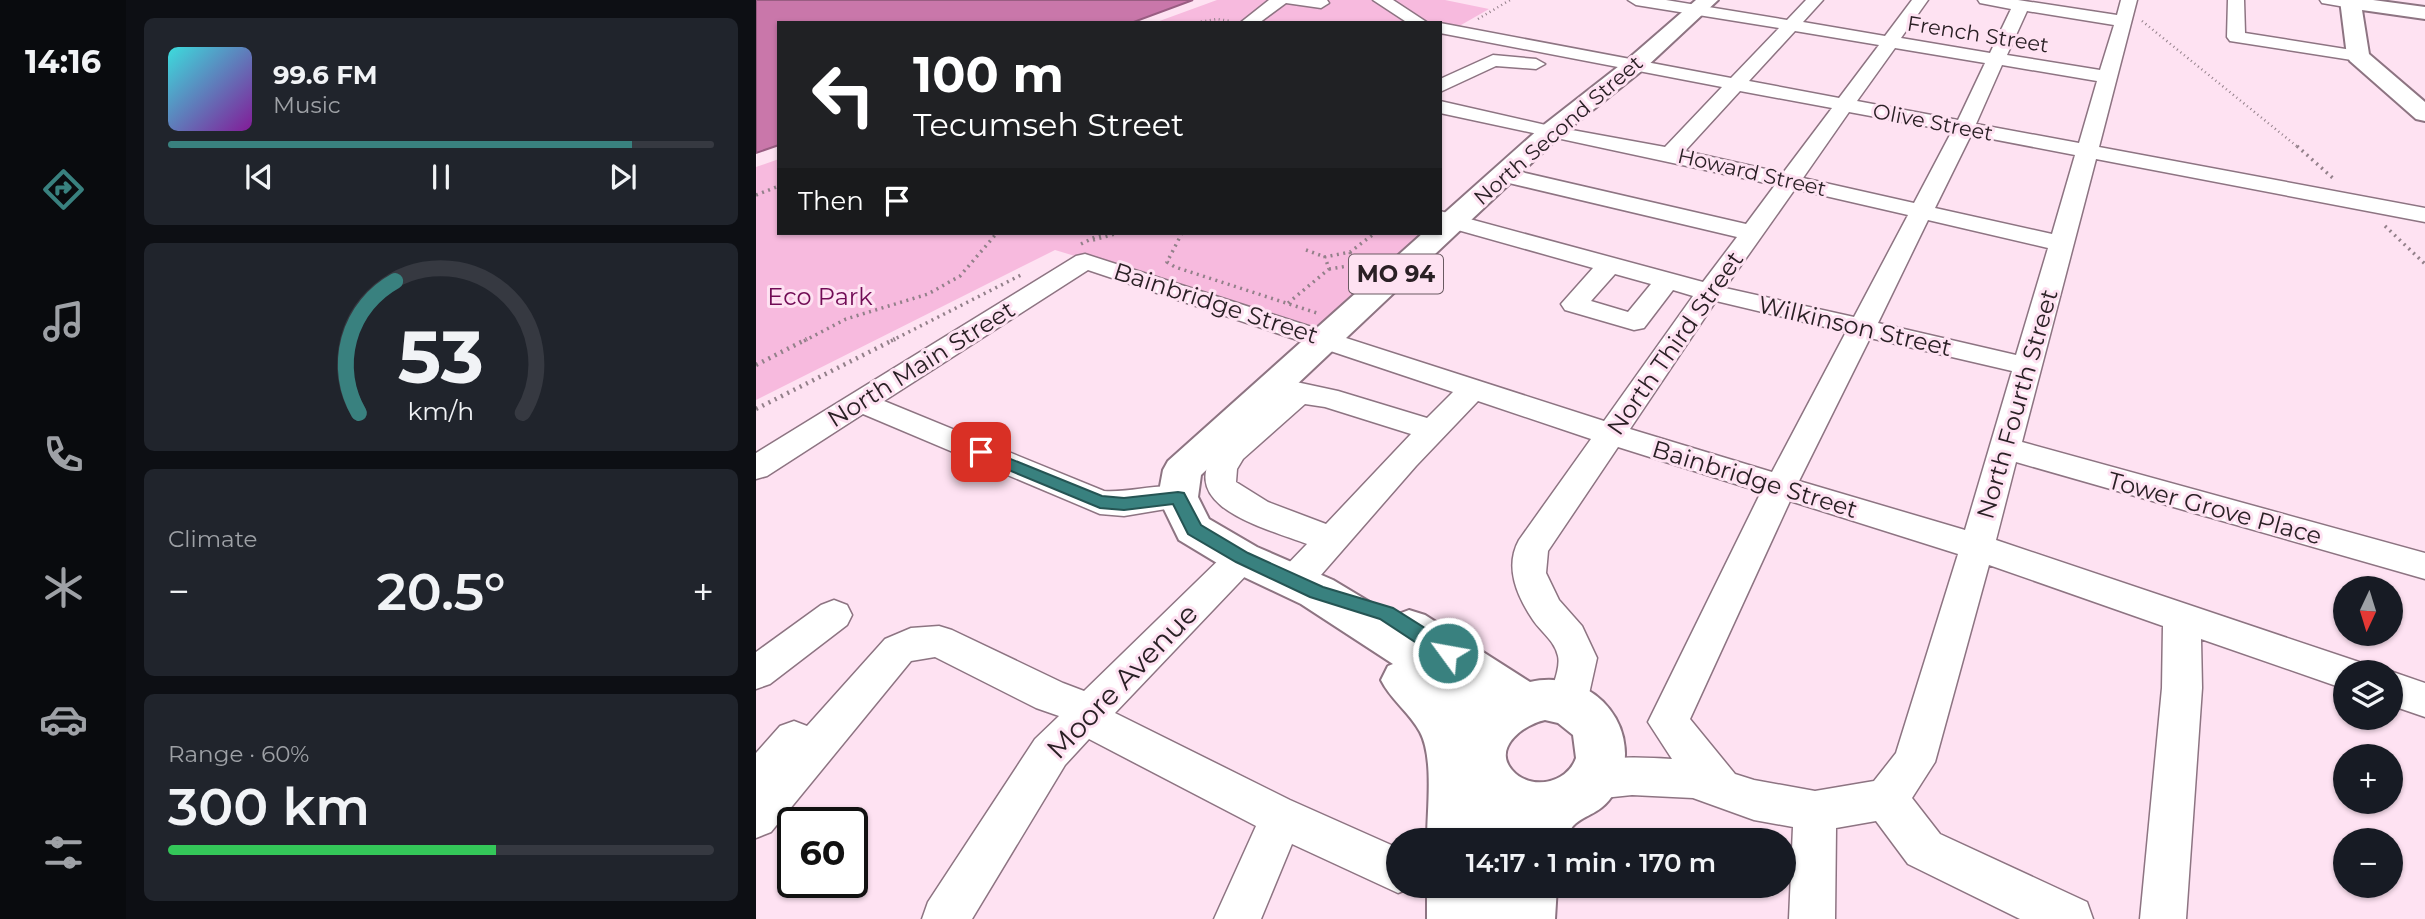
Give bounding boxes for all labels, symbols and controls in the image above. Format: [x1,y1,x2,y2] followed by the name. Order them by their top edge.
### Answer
[1905,10,2051,58] street label: French Street
[25,42,101,81] text: 14:16
[913,45,1064,104] text: 100 m
[798,49,889,140] icon: left
[1469,50,1647,210] street label: North Second Street
[273,59,378,91] text: 99.6 FM
[273,91,341,119] text: Music
[1871,98,1995,146] street label: Olive Street
[913,105,1184,144] text: Tecumseh Street
[1675,143,1829,201] street label: Howard Street
[240,158,278,196] icon: previous
[422,158,460,196] icon: pause
[604,158,642,196] icon: next
[39,165,88,214] icon: directions
[878,182,916,220] icon: arrive
[798,185,864,217] text: Then
[1601,245,1749,440] street label: North Third Street
[1349,255,1443,294] road number: MO 94
[1110,256,1322,350] street label: Bainbridge Street
[767,282,873,311] park label: Eco Park
[1970,286,2064,522] street label: North Fourth Street
[1755,290,1955,362] street label: Wilkinson Street
[822,294,1020,433] street label: North Main Street
[39,297,88,346] icon: music
[398,313,484,401] text: 53
[408,396,474,426] text: km/h
[951,422,1011,482] pin
[39,430,88,479] icon: phone
[962,433,1000,471] icon: arrive
[1649,434,1861,524] street label: Bainbridge Street
[2105,466,2325,550] street label: Tower Grove Place
[168,525,257,553] text: Climate
[377,560,505,623] text: 20.5°
[39,563,88,612] icon: climate
[168,568,190,615] text: −
[692,568,714,615] text: +
[2333,576,2403,646] north arrow
[2333,576,2403,898] map controls
[1039,596,1205,766] street label: Moore Avenue
[1411,616,1485,690] position arrow
[2333,660,2403,730] button: layers
[39,695,88,744] icon: car
[168,740,309,768] text: Range · 60%
[2333,744,2403,814] button: +
[168,775,370,838] text: 300 km
[777,807,868,898] speed limit sign: 60
[39,828,88,877] icon: filters
[2333,828,2403,898] button: −
[1466,847,1716,879] text: 14:17 · 1 min · 170 m

